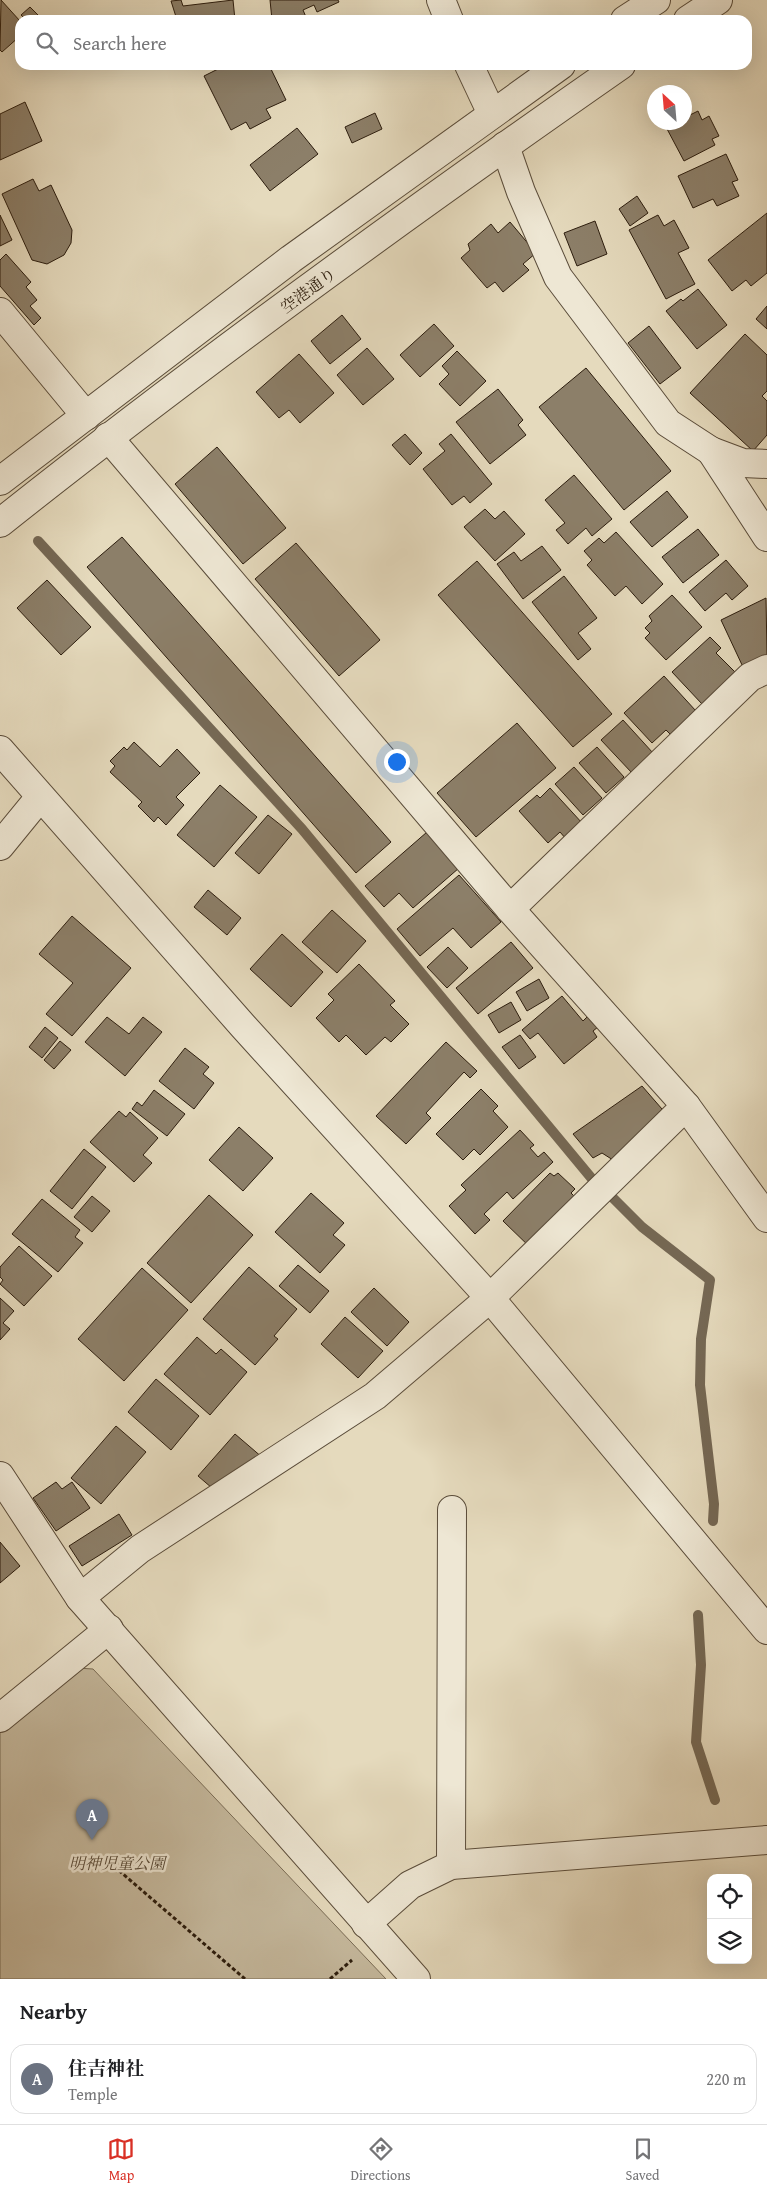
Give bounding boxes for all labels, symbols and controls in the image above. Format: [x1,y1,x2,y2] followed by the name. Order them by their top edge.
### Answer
[15,15,752,70] search box
[33,29,61,57] icon: search
[73,29,167,57] text: Search here
[647,85,692,130] north arrow
[275,261,341,319] street label: 空港通り
[384,749,410,775] your location
[76,1799,108,1840] pin: A
[69,1851,168,1875] park label: 明神児童公園
[707,1874,752,1964] map controls
[707,1874,752,1919] button: locate
[707,1919,752,1964] button: layers
[20,1996,87,2027] text: Nearby
[68,2054,144,2082] text: 住吉神社
[32,2067,42,2091] text: A
[706,2067,746,2091] text: 220 m
[68,2082,118,2106] text: Temple
[107,2135,135,2185] tab: Map
[350,2135,411,2185] tab: Directions
[626,2135,660,2185] tab: Saved

